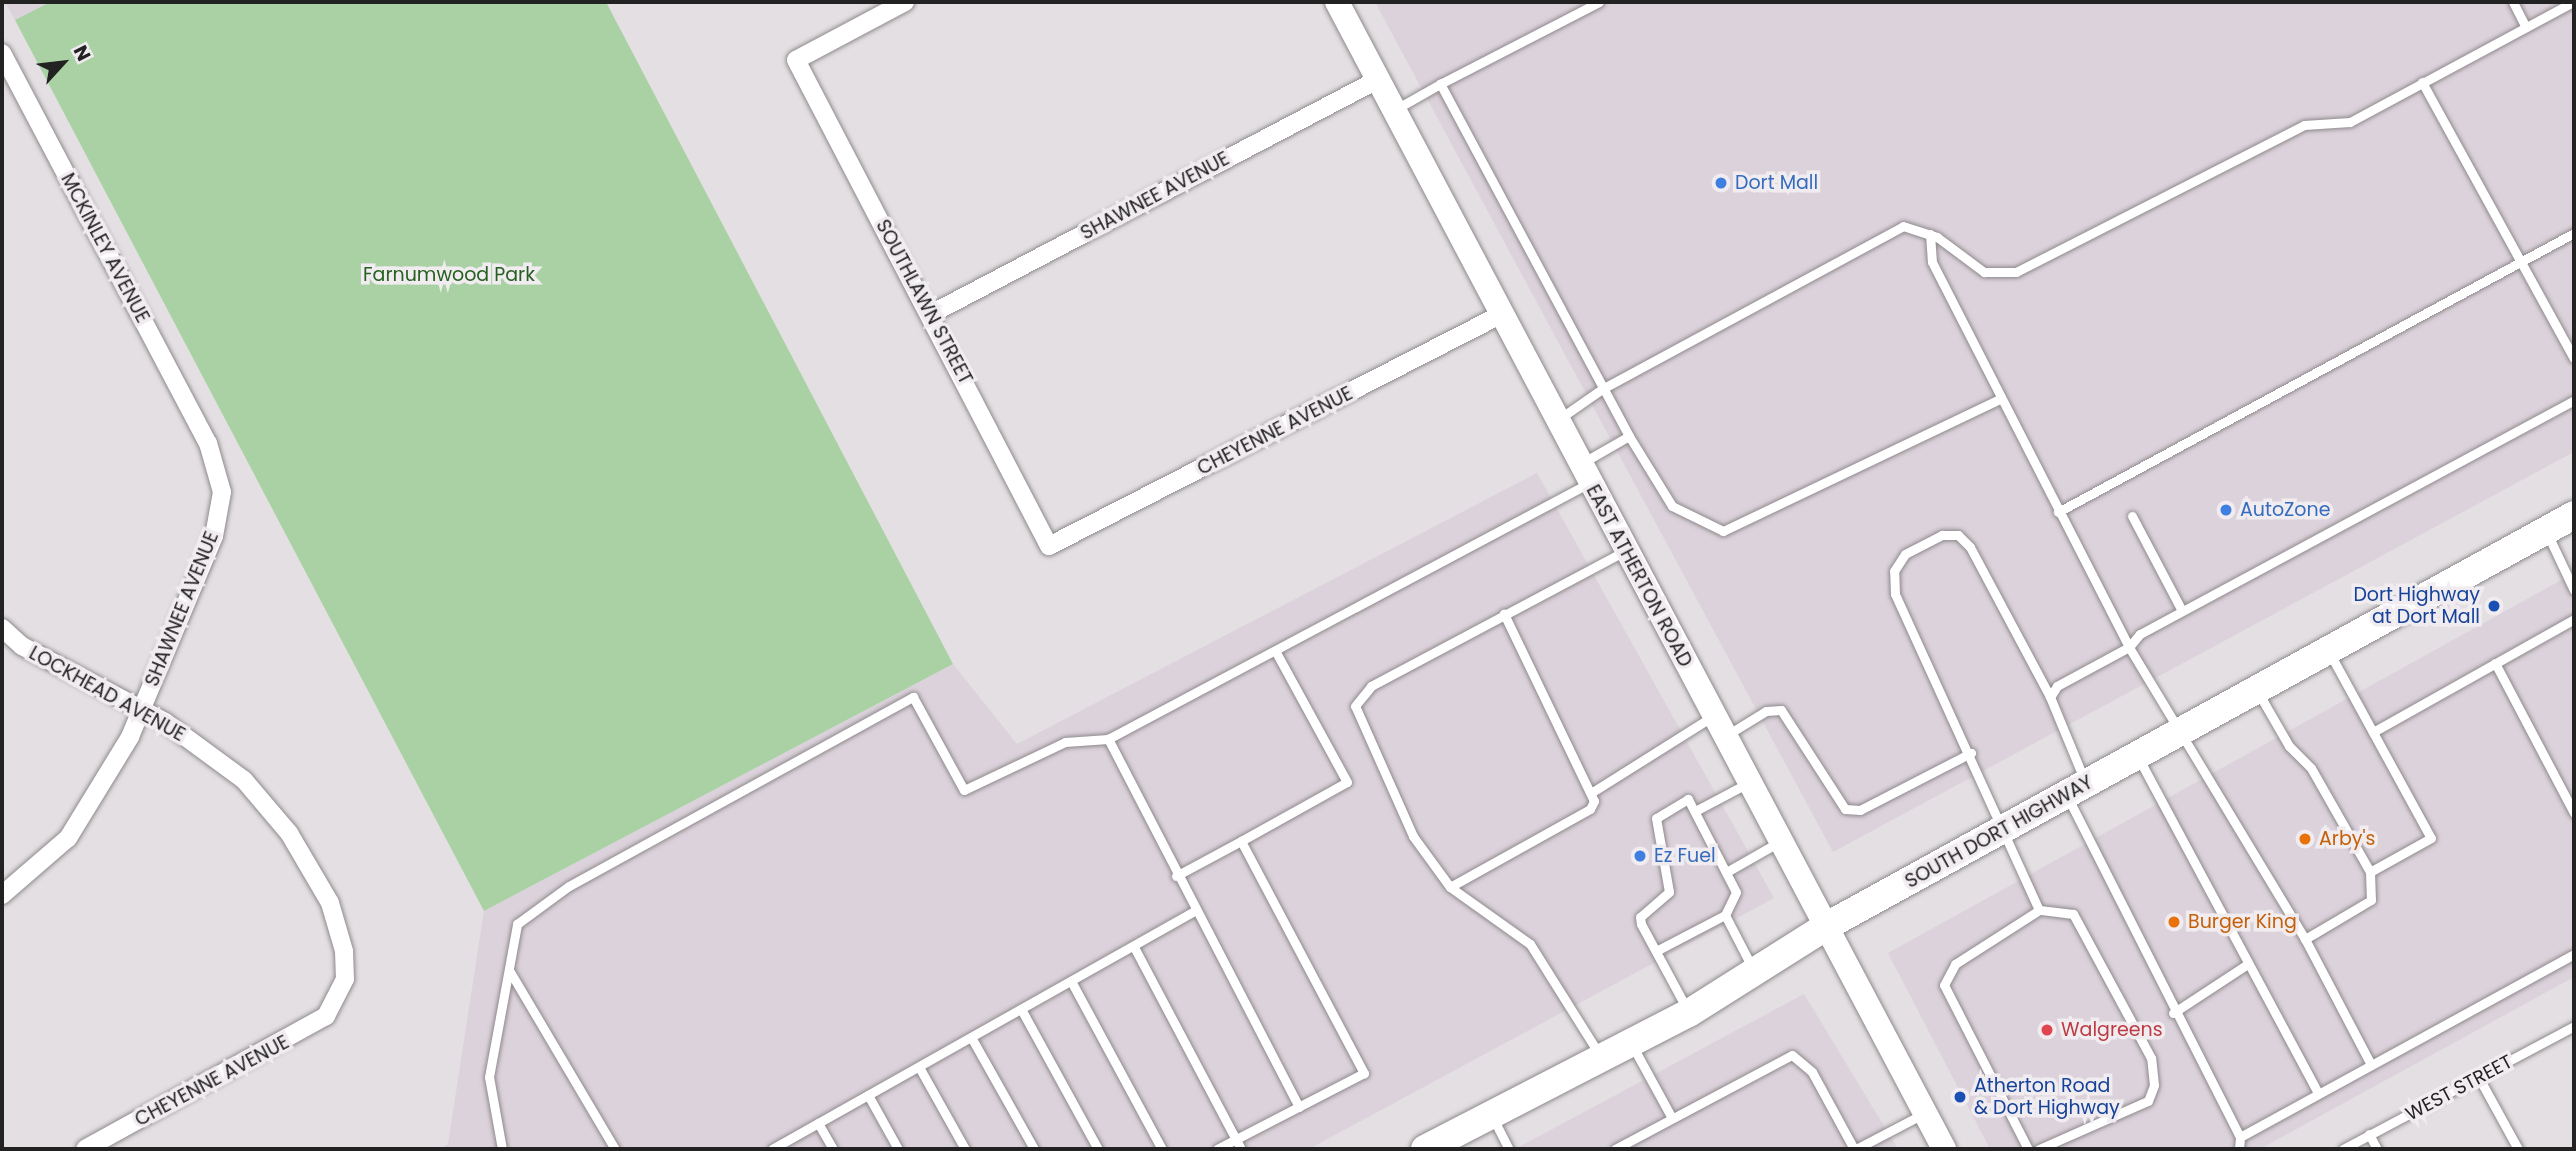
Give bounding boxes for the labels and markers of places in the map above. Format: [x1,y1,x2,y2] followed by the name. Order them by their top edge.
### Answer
[1735,172,1818,194] place label: Dort Mall
[1713,175,1729,191] marker: Dort Mall
[2240,499,2330,521] place label: AutoZone
[2218,502,2234,518] marker: AutoZone
[2353,584,2480,628] place label: Dort Highway at Dort Mall
[2486,598,2502,614] marker: Dort Highway at Dort Mall
[2319,828,2375,850] place label: Arby's
[2297,831,2313,847] marker: Arby's
[1654,845,1716,867] place label: Ez Fuel
[1632,848,1648,864] marker: Ez Fuel
[2188,911,2297,933] place label: Burger King
[2166,914,2182,930] marker: Burger King
[2061,1019,2163,1041] place label: Walgreens
[2039,1022,2055,1038] marker: Walgreens
[1974,1075,2120,1119] place label: Atherton Road & Dort Highway
[1952,1089,1968,1105] marker: Atherton Road & Dort Highway

